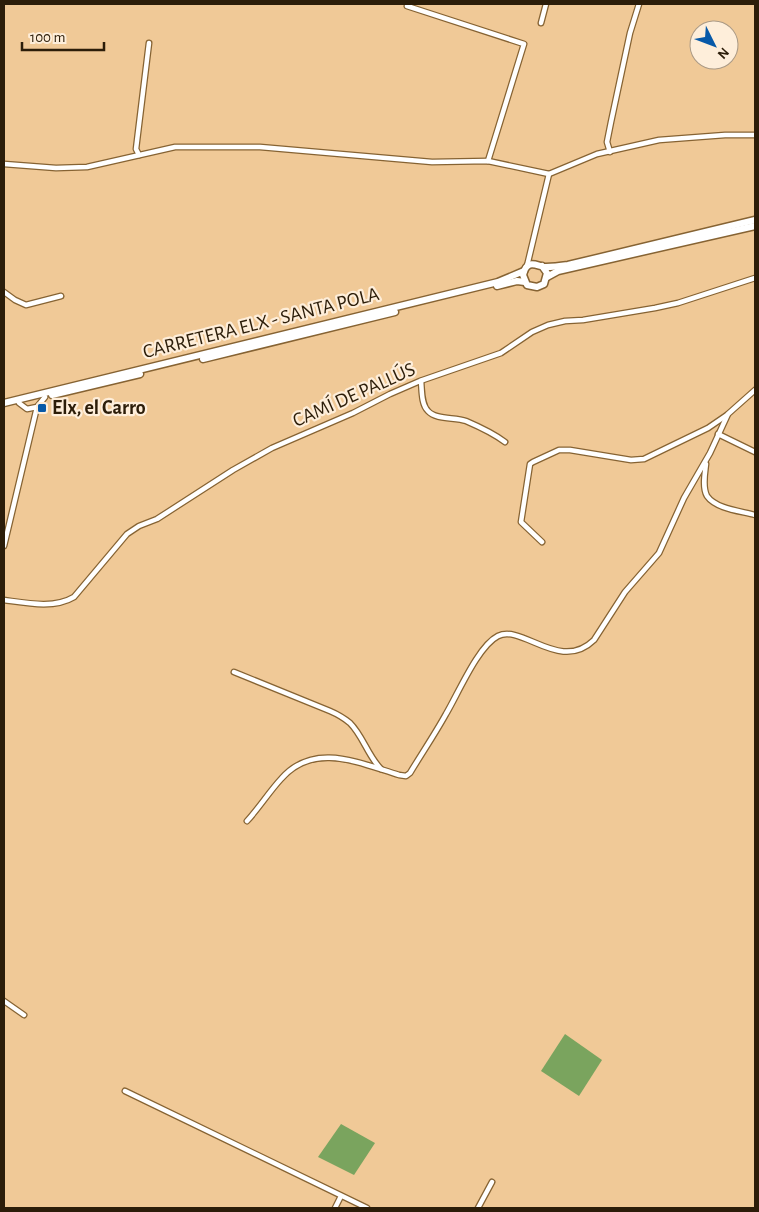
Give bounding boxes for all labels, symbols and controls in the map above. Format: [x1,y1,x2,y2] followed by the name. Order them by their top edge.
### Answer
[22,20,105,52] scale bar
[689,20,739,70] north arrow
[30,30,65,45] text: 100 m
[714,45,731,61] text: N
[141,284,382,362] street label: CARRETERA ELX - SANTA POLA
[289,358,418,431] street label: CAMÍ DE PALLÚS
[52,398,146,418] place label: Elx, el Carro
[36,402,48,414] marker: Elx, el Carro

